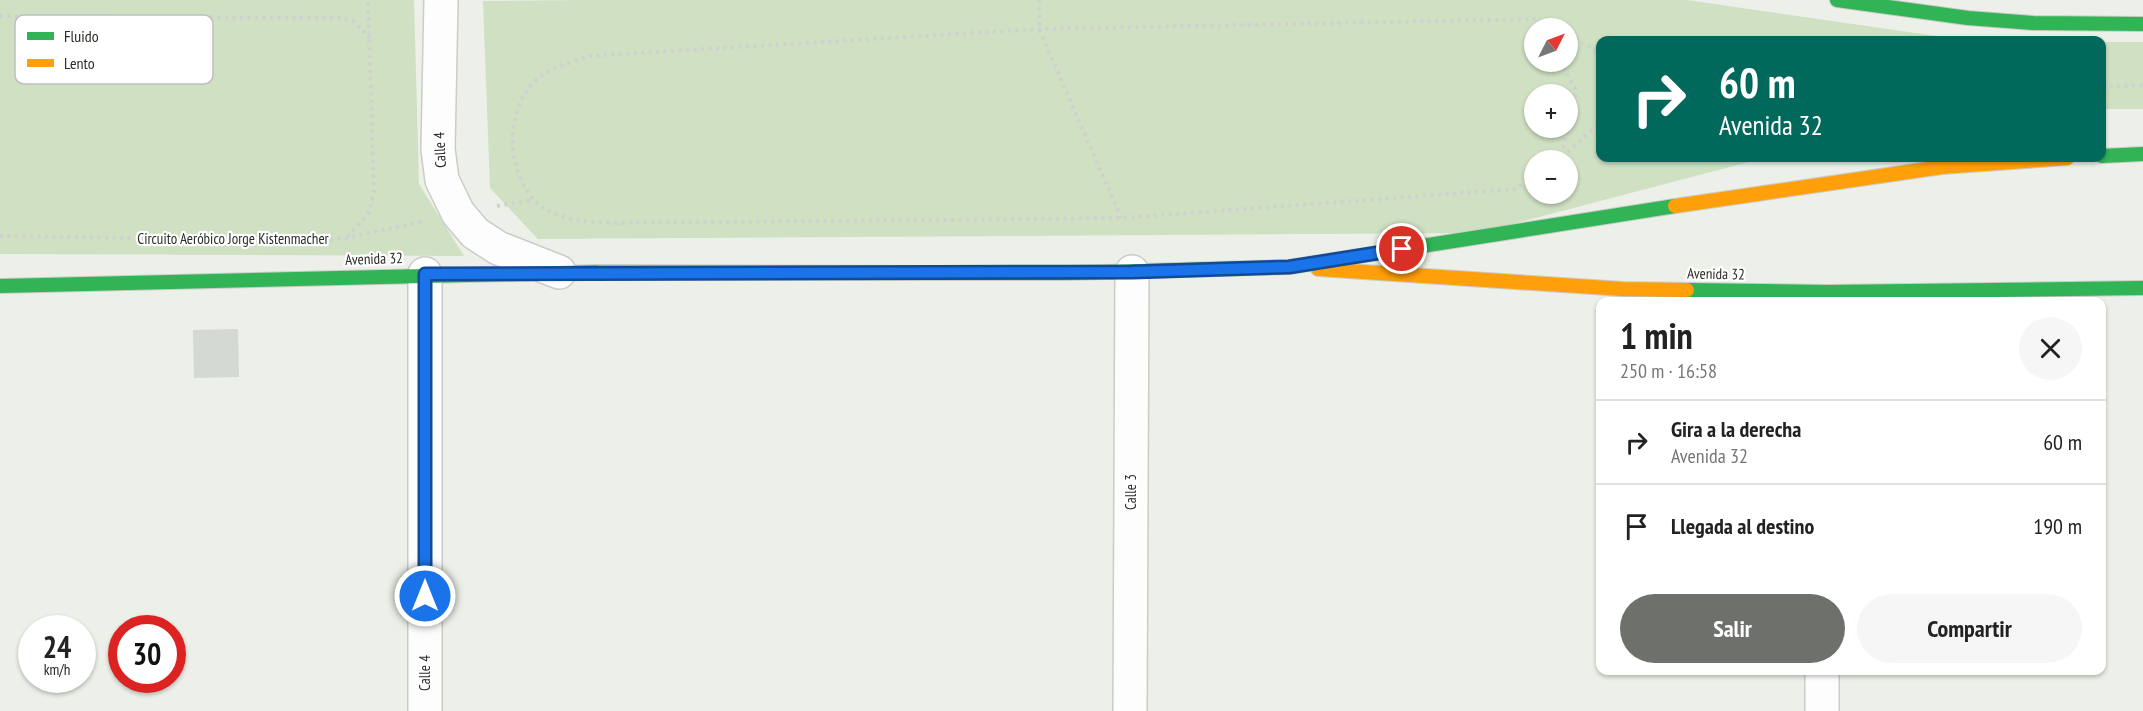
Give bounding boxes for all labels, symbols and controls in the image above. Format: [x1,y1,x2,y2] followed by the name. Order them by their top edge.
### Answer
[15,15,213,84] legend
[1524,18,1578,72] north arrow
[1524,18,1578,204] map controls
[64,26,99,46] text: Fluido
[64,53,95,73] text: Lento
[1719,55,1796,110] text: 60 m
[1620,60,1698,138] icon: right
[1524,84,1578,138] button: +
[1719,108,1823,142] text: Avenida 32
[429,131,450,168] street label: Calle 4
[1524,150,1578,204] button: −
[1376,223,1427,274] pin
[137,229,330,248] street label: Circuito Aeróbico Jorge Kistenmacher
[1385,232,1418,265] icon: arrive
[345,248,403,269] street label: Avenida 32
[1687,263,1745,284] street label: Avenida 32
[1620,312,1693,359] text: 1 min
[2019,317,2082,380] button: close
[1620,358,1717,384] text: 250 m · 16:58
[1671,415,1801,443] text: Gira a la derecha
[1620,426,1653,459] icon: right
[2043,428,2082,456] text: 60 m
[1671,443,1748,469] text: Avenida 32
[1121,474,1140,510] street label: Calle 3
[1620,510,1653,543] icon: arrive
[1671,512,1814,540] text: Llegada al destino
[2033,512,2082,540] text: 190 m
[393,564,457,628] position arrow
[1620,594,1845,663] button: Salir
[1857,594,2082,663] button: Compartir
[108,615,186,693] speed limit sign: 30
[43,627,71,666] text: 24
[415,655,434,691] street label: Calle 4
[44,660,70,679] text: km/h

